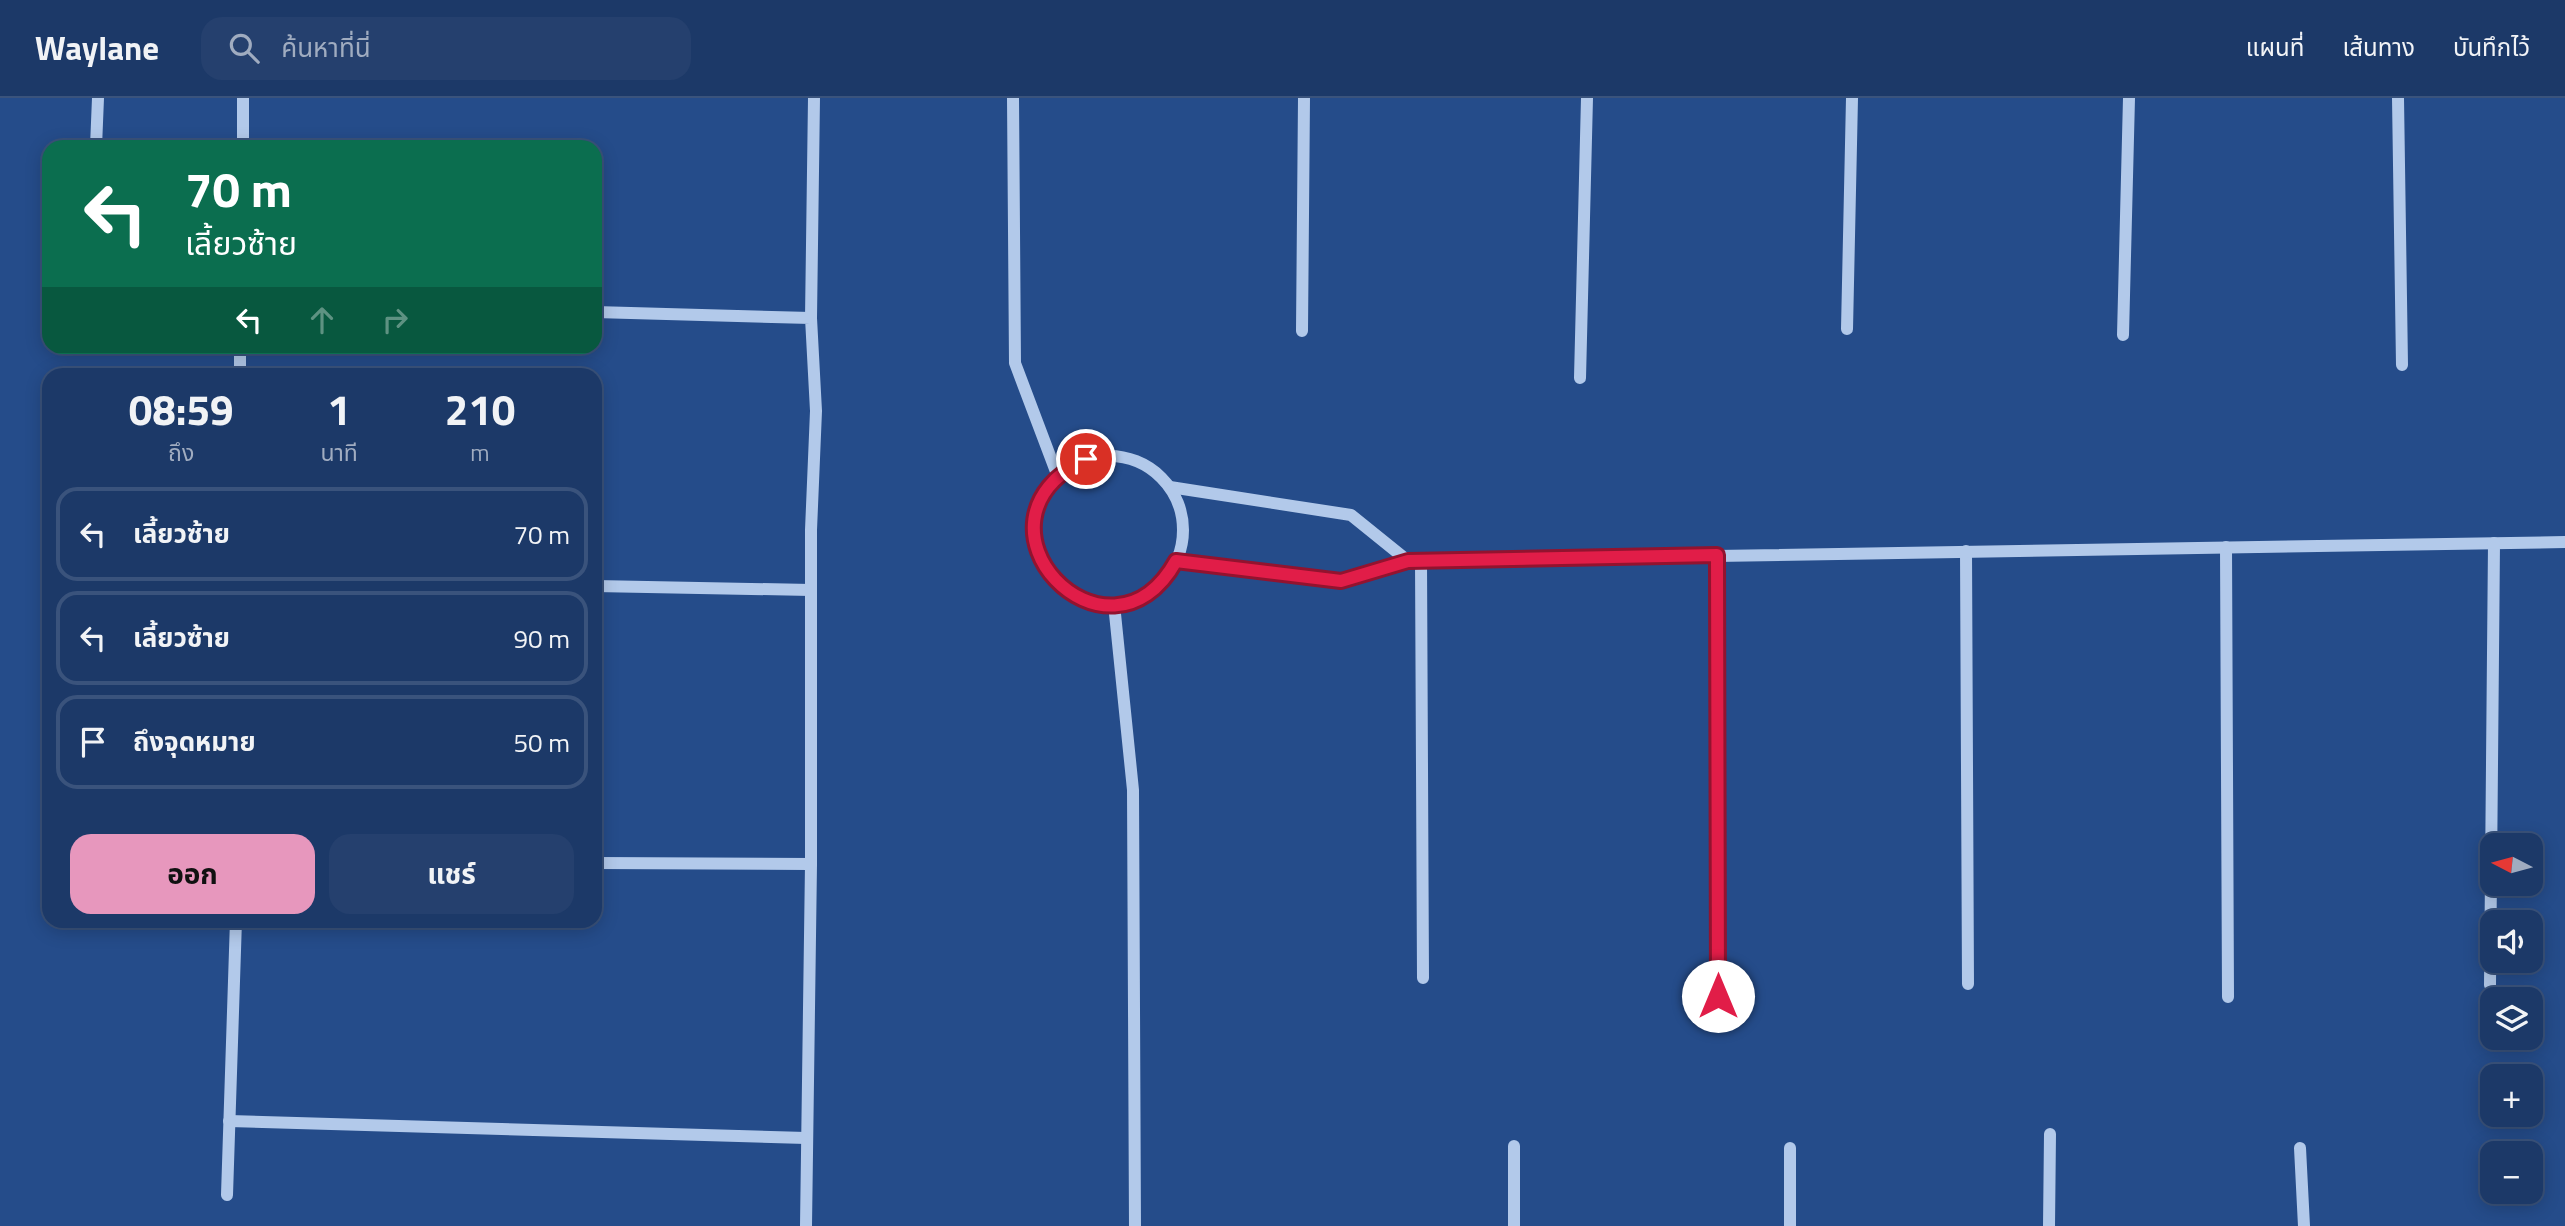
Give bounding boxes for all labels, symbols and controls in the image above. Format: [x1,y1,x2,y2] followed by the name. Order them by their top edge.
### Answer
[201,17,691,80] search box
[35,23,159,73] text: Waylane
[281,28,371,67] text: ค้นหาที่นี่
[225,29,263,67] icon: search
[2246,29,2304,65] text: แผนที่
[2342,29,2415,65] text: เส้นทาง
[2453,29,2530,65] text: บันทึกไว้
[185,151,292,226] text: 70 m
[70,168,161,259] icon: left
[185,219,297,267] text: เลี้ยวซ้าย
[230,301,268,339] icon: left
[303,301,341,339] icon: ahead
[376,301,414,339] icon: right
[129,377,234,441] text: 08:59
[327,377,351,441] text: 1
[445,377,515,441] text: 210
[1056,429,1116,489] pin
[168,435,194,470] text: ถึง
[320,435,358,470] text: นาที
[470,435,490,470] text: m
[1067,440,1105,478] icon: arrive
[133,514,230,553] text: เลี้ยวซ้าย
[74,515,112,553] icon: left
[513,515,570,554] text: 70 m
[133,618,230,657] text: เลี้ยวซ้าย
[74,619,112,657] icon: left
[513,619,570,658] text: 90 m
[133,722,256,761] text: ถึงจุดหมาย
[74,723,112,761] icon: arrive
[513,723,570,762] text: 50 m
[2480,833,2543,896] north arrow
[2480,833,2543,1204] map controls
[70,834,315,914] button: ออก
[329,834,574,914] button: แชร์
[2480,910,2543,973] button: sound
[1681,959,1755,1033] position arrow
[2480,987,2543,1050] button: layers
[2480,1064,2543,1127] button: +
[2480,1141,2543,1204] button: −

